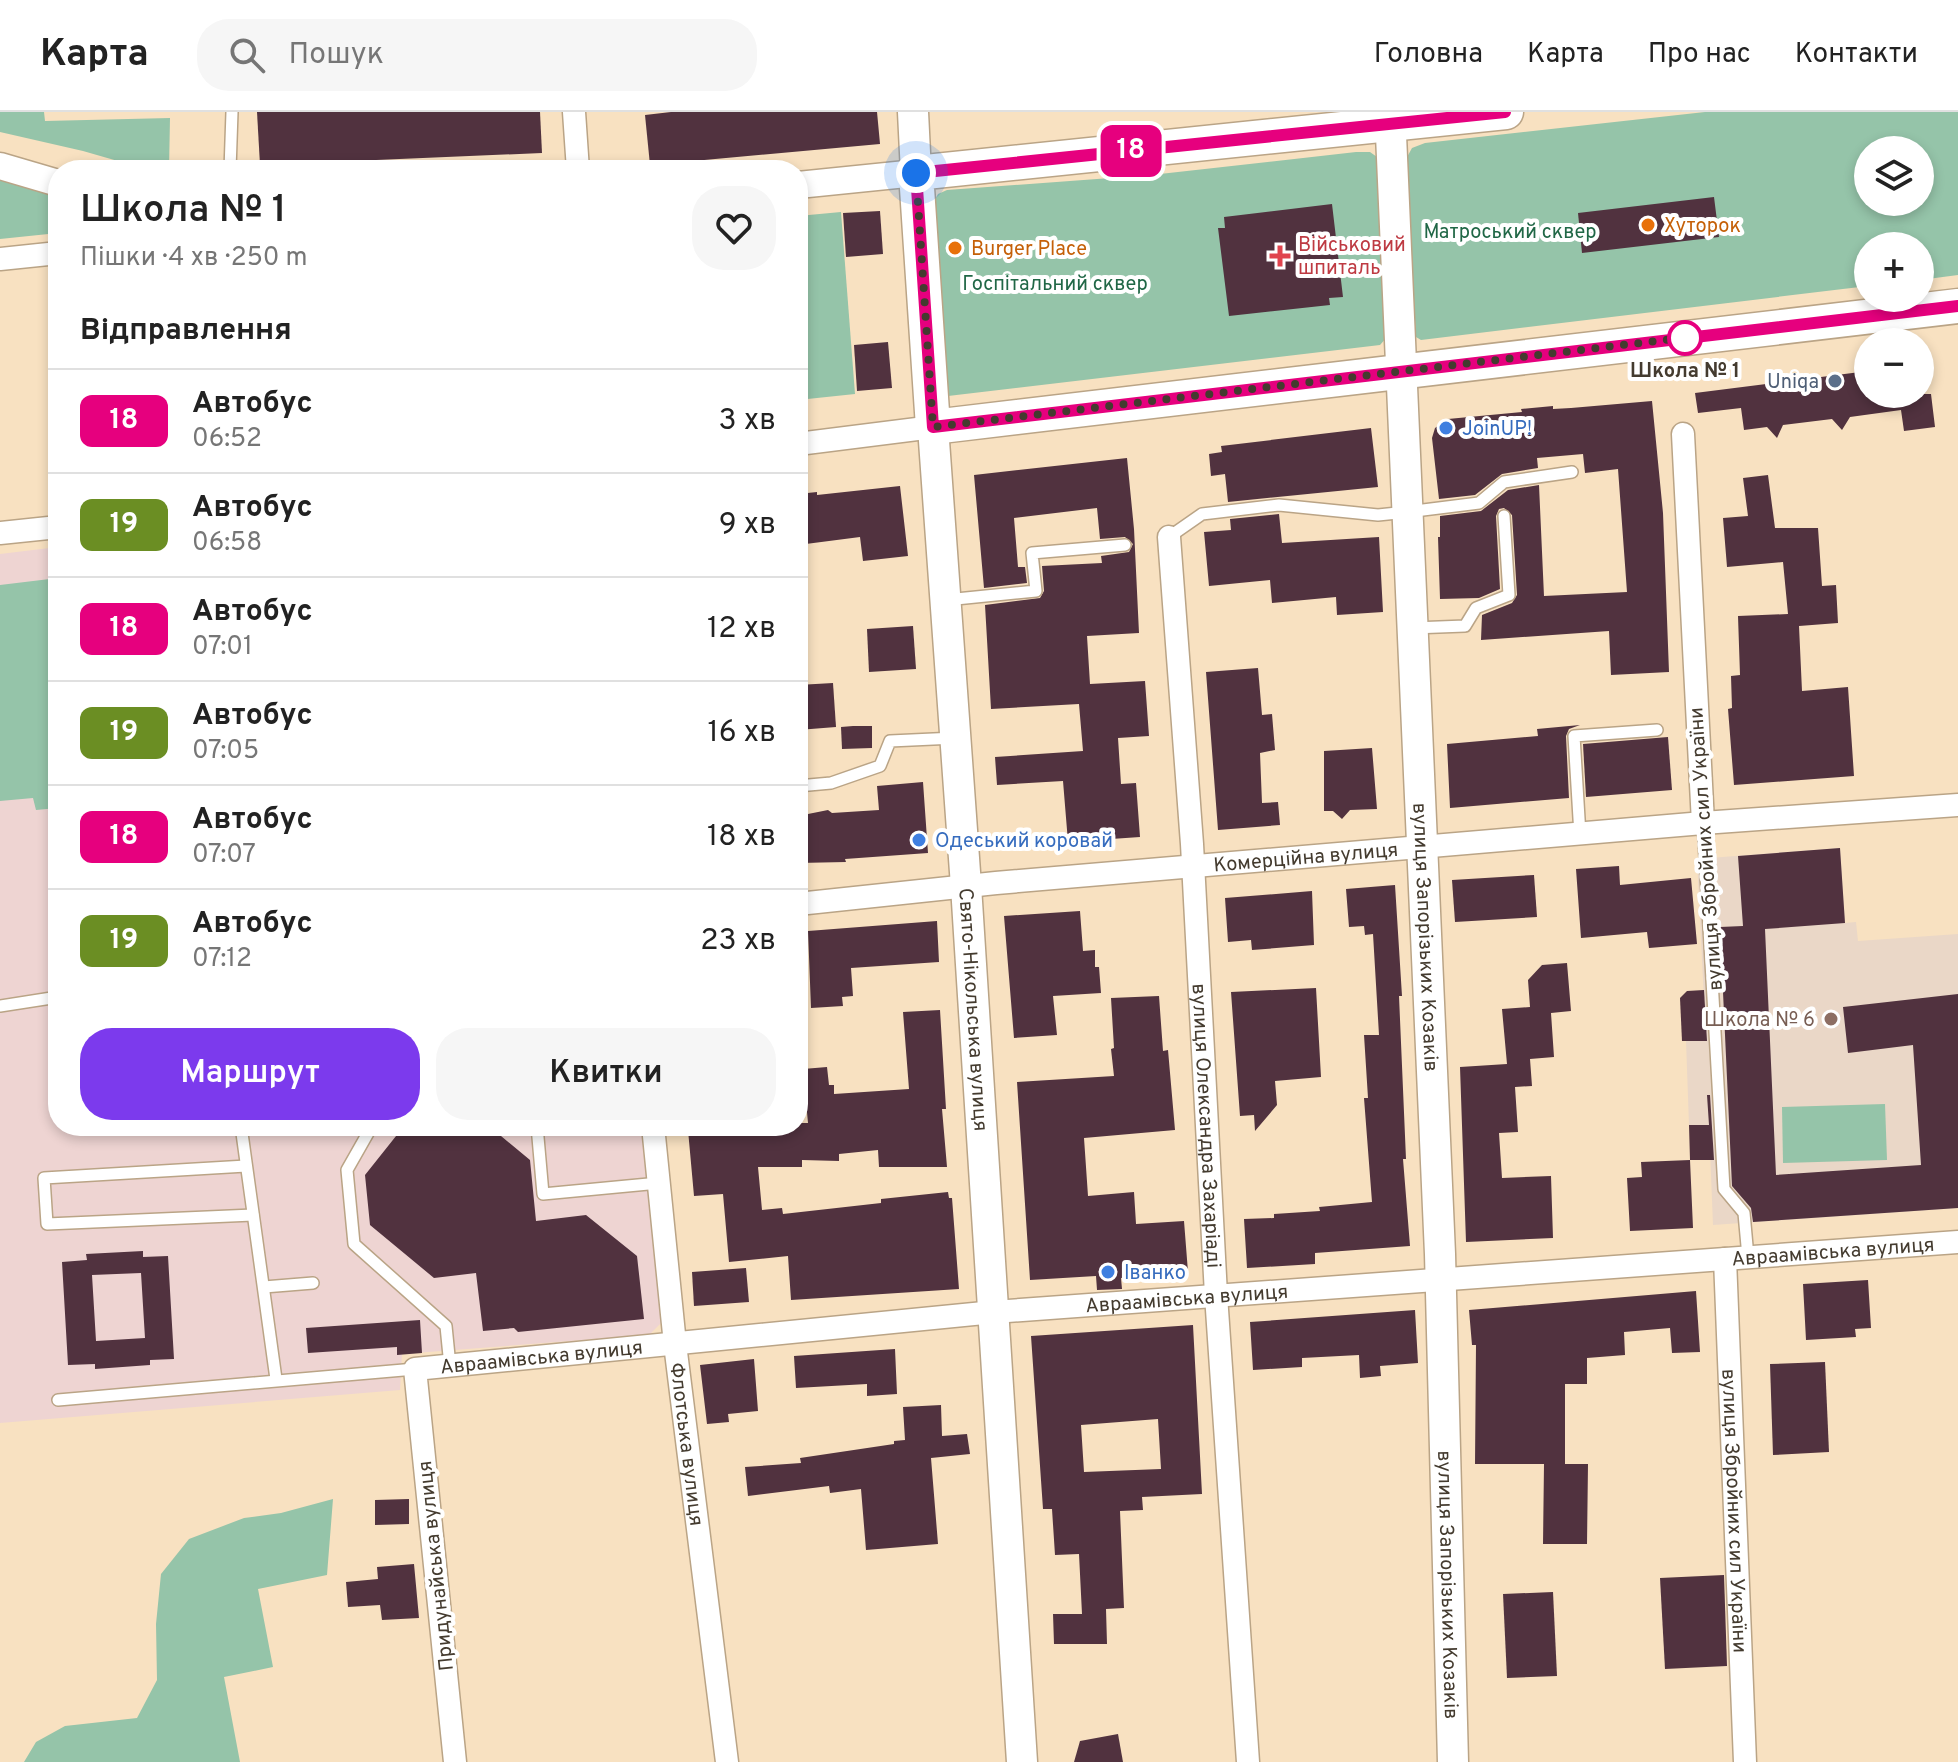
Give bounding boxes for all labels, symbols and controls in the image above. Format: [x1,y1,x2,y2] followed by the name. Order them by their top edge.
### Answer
[197,19,757,91] search box
[40,31,149,80] text: Карта
[225,33,269,77] icon: search
[289,37,384,74] text: Пошук
[1374,37,1483,73] text: Головна
[1527,37,1604,73] text: Карта
[1648,37,1751,73] text: Про нас
[1795,37,1918,73] text: Контакти
[1095,125,1167,177] line badge: 18
[1117,133,1145,169] text: 18
[1854,136,1934,408] map controls
[1854,136,1934,216] button: layers
[896,153,936,193] your location
[692,186,776,270] button: heart
[80,187,287,236] text: Школа № 1
[1664,214,1741,240] place label: Хуторок
[1639,216,1657,234] marker: Хуторок
[1423,220,1597,246] park label: Матроський сквер
[1854,232,1934,312] button: +
[1298,233,1406,282] place label: Військовий шпиталь
[971,237,1087,263] place label: Burger Place
[946,239,964,257] marker: Burger Place
[80,242,308,275] text: Пішки · 4 хв · 250 m
[1269,245,1291,267] marker: Військовий шпиталь
[962,272,1148,298] park label: Госпітальний сквер
[80,313,292,350] text: Відправлення
[1668,321,1702,355] marker: Школа № 1
[1854,328,1934,408] button: −
[1630,359,1740,385] place label: Школа № 1
[1767,370,1819,396] place label: Uniqa
[1826,372,1844,390] marker: Uniqa
[192,386,313,423] text: Автобус
[110,403,138,439] text: 18
[719,403,776,440] text: 3 хв
[1462,417,1532,443] place label: JoinUP!
[1437,419,1455,437] marker: JoinUP!
[192,423,262,456] text: 06:52
[192,490,313,527] text: Автобус
[110,507,138,543] text: 19
[719,507,776,544] text: 9 хв
[192,527,262,560] text: 06:58
[192,594,313,631] text: Автобус
[110,611,138,647] text: 18
[707,611,776,648] text: 12 хв
[192,631,253,664] text: 07:01
[192,698,313,735] text: Автобус
[1684,706,1730,992] street label: вулиця Збройних сил України
[110,715,138,751] text: 19
[707,715,776,752] text: 16 хв
[192,735,259,768] text: 07:05
[192,802,313,839] text: Автобус
[1405,802,1443,1072] street label: вулиця Запорізьких Козаків
[110,819,138,855] text: 18
[707,819,776,856] text: 18 хв
[935,829,1113,855] place label: Одеський коровай
[910,831,928,849] marker: Одеський коровай
[1213,838,1399,879] street label: Комерційна вулиця
[192,839,256,872] text: 07:07
[951,887,993,1132] street label: Свято-Нікольська вулиця
[192,906,313,943] text: Автобус
[110,923,138,959] text: 19
[700,923,776,960] text: 23 хв
[192,943,252,976] text: 07:12
[1184,983,1226,1269] street label: вулиця Олександра Захаріаді
[1704,1008,1815,1034] place label: Школа № 6
[1822,1010,1840,1028] marker: Школа № 6
[80,1028,420,1120] button: Маршрут
[436,1028,776,1120] button: Квитки
[1731,1233,1936,1273] street label: Авраамівська вулиця
[1124,1261,1186,1287] place label: Іванко
[1099,1263,1117,1281] marker: Іванко
[1084,1280,1289,1320] street label: Авраамівська вулиця
[439,1336,644,1381] street label: Авраамівська вулиця
[662,1361,709,1528] street label: Флотська вулиця
[1714,1368,1752,1654] street label: вулиця Збройних сил України
[1430,1450,1463,1720] street label: вулиця Запорізьких Козаків
[413,1459,461,1672] street label: Придунайська вулиця

